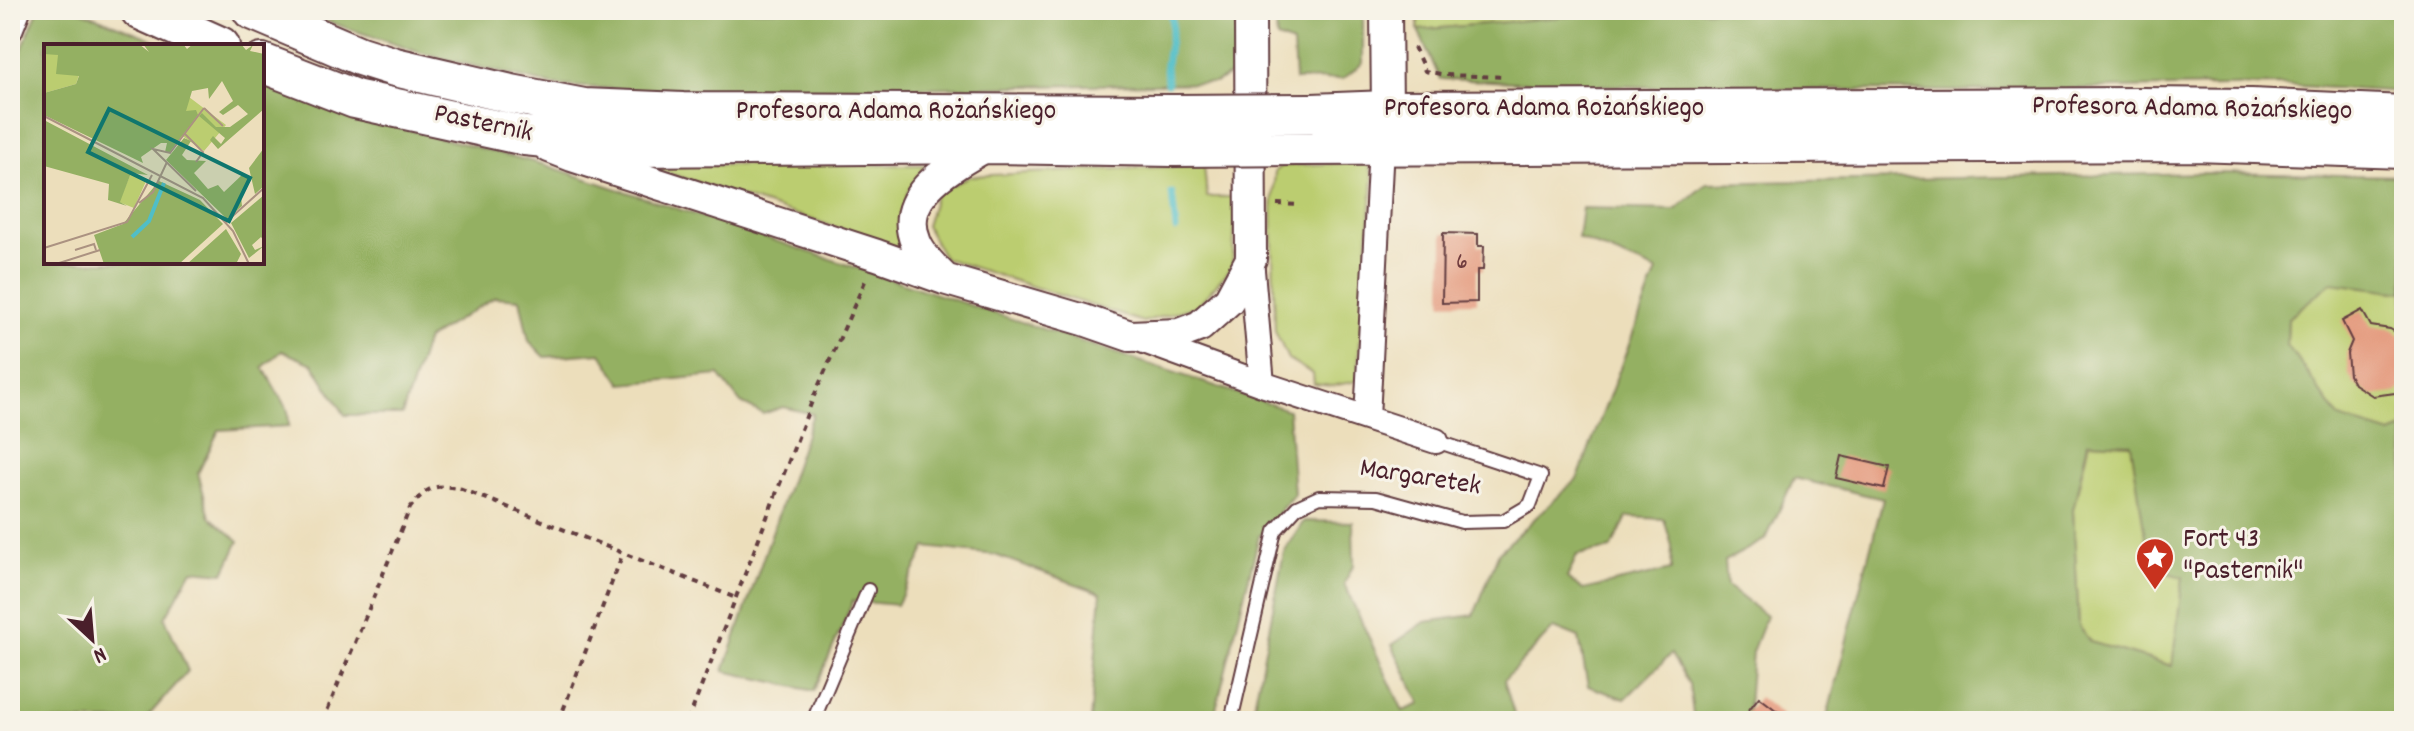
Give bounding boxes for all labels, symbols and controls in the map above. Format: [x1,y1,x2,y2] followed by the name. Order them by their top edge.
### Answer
[44,44,264,264] inset map
[2031,87,2353,133] street label: Profesora Adama Rożańskiego
[1384,90,1704,130] street label: Profesora Adama Rożańskiego
[736,93,1056,133] street label: Profesora Adama Rożańskiego
[430,95,536,155] street label: Pasternik
[1456,246,1468,280] house number: 6
[1357,450,1483,508] street label: Margaretek
[2183,521,2303,593] place label: Fort 43 "Pasternik"
[2134,536,2176,591] place icon: Fort 43 "Pasternik"
[52,599,132,679] north arrow
[87,638,111,670] text: N

